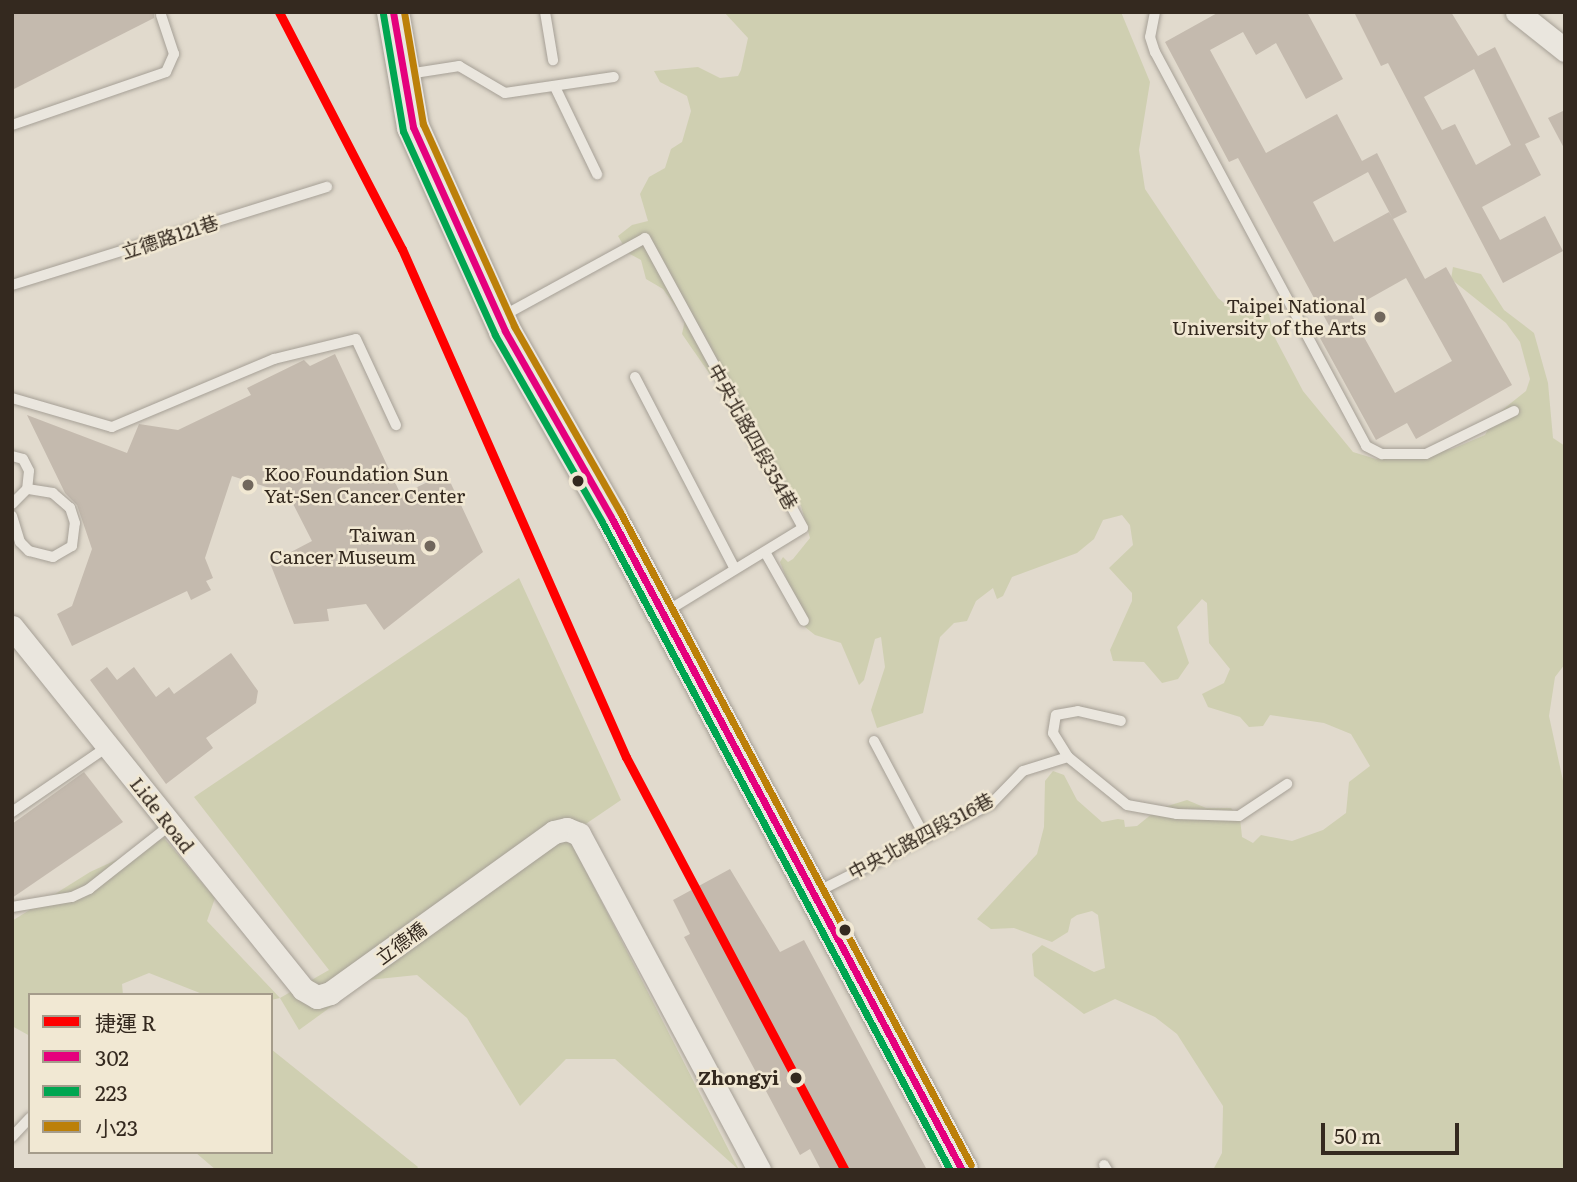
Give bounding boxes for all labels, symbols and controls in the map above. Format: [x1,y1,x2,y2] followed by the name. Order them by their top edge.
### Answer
[118,211,222,263] street label: 立德路121巷
[1172,295,1366,339] place label: Taipei National University of the Arts
[1372,309,1388,325] marker: Taipei National University of the Arts
[703,360,803,514] street label: 中央北路四段354巷
[264,463,465,507] place label: Koo Foundation Sun Yat-Sen Cancer Center
[571,474,585,488] unlabelled marker
[238,475,258,495] marker: Koo Foundation Sun Yat-Sen Cancer Center
[270,524,416,568] place label: Taiwan Cancer Museum
[422,538,438,554] marker: Taiwan Cancer Museum
[125,773,199,857] street label: Lide Road
[844,788,998,884] street label: 中央北路四段316巷
[371,917,431,969] street label: 立德橋
[838,923,852,937] unlabelled marker
[28,993,273,1154] legend
[95,1006,156,1037] text: 捷運 R
[95,1041,129,1072] text: 302
[698,1067,779,1089] place label: Zhongyi
[785,1067,807,1089] marker: Zhongyi
[95,1076,128,1107] text: 223
[1325,1108,1463,1152] scale bar
[95,1111,138,1142] text: 小23
[1334,1119,1381,1150] text: 50 m

